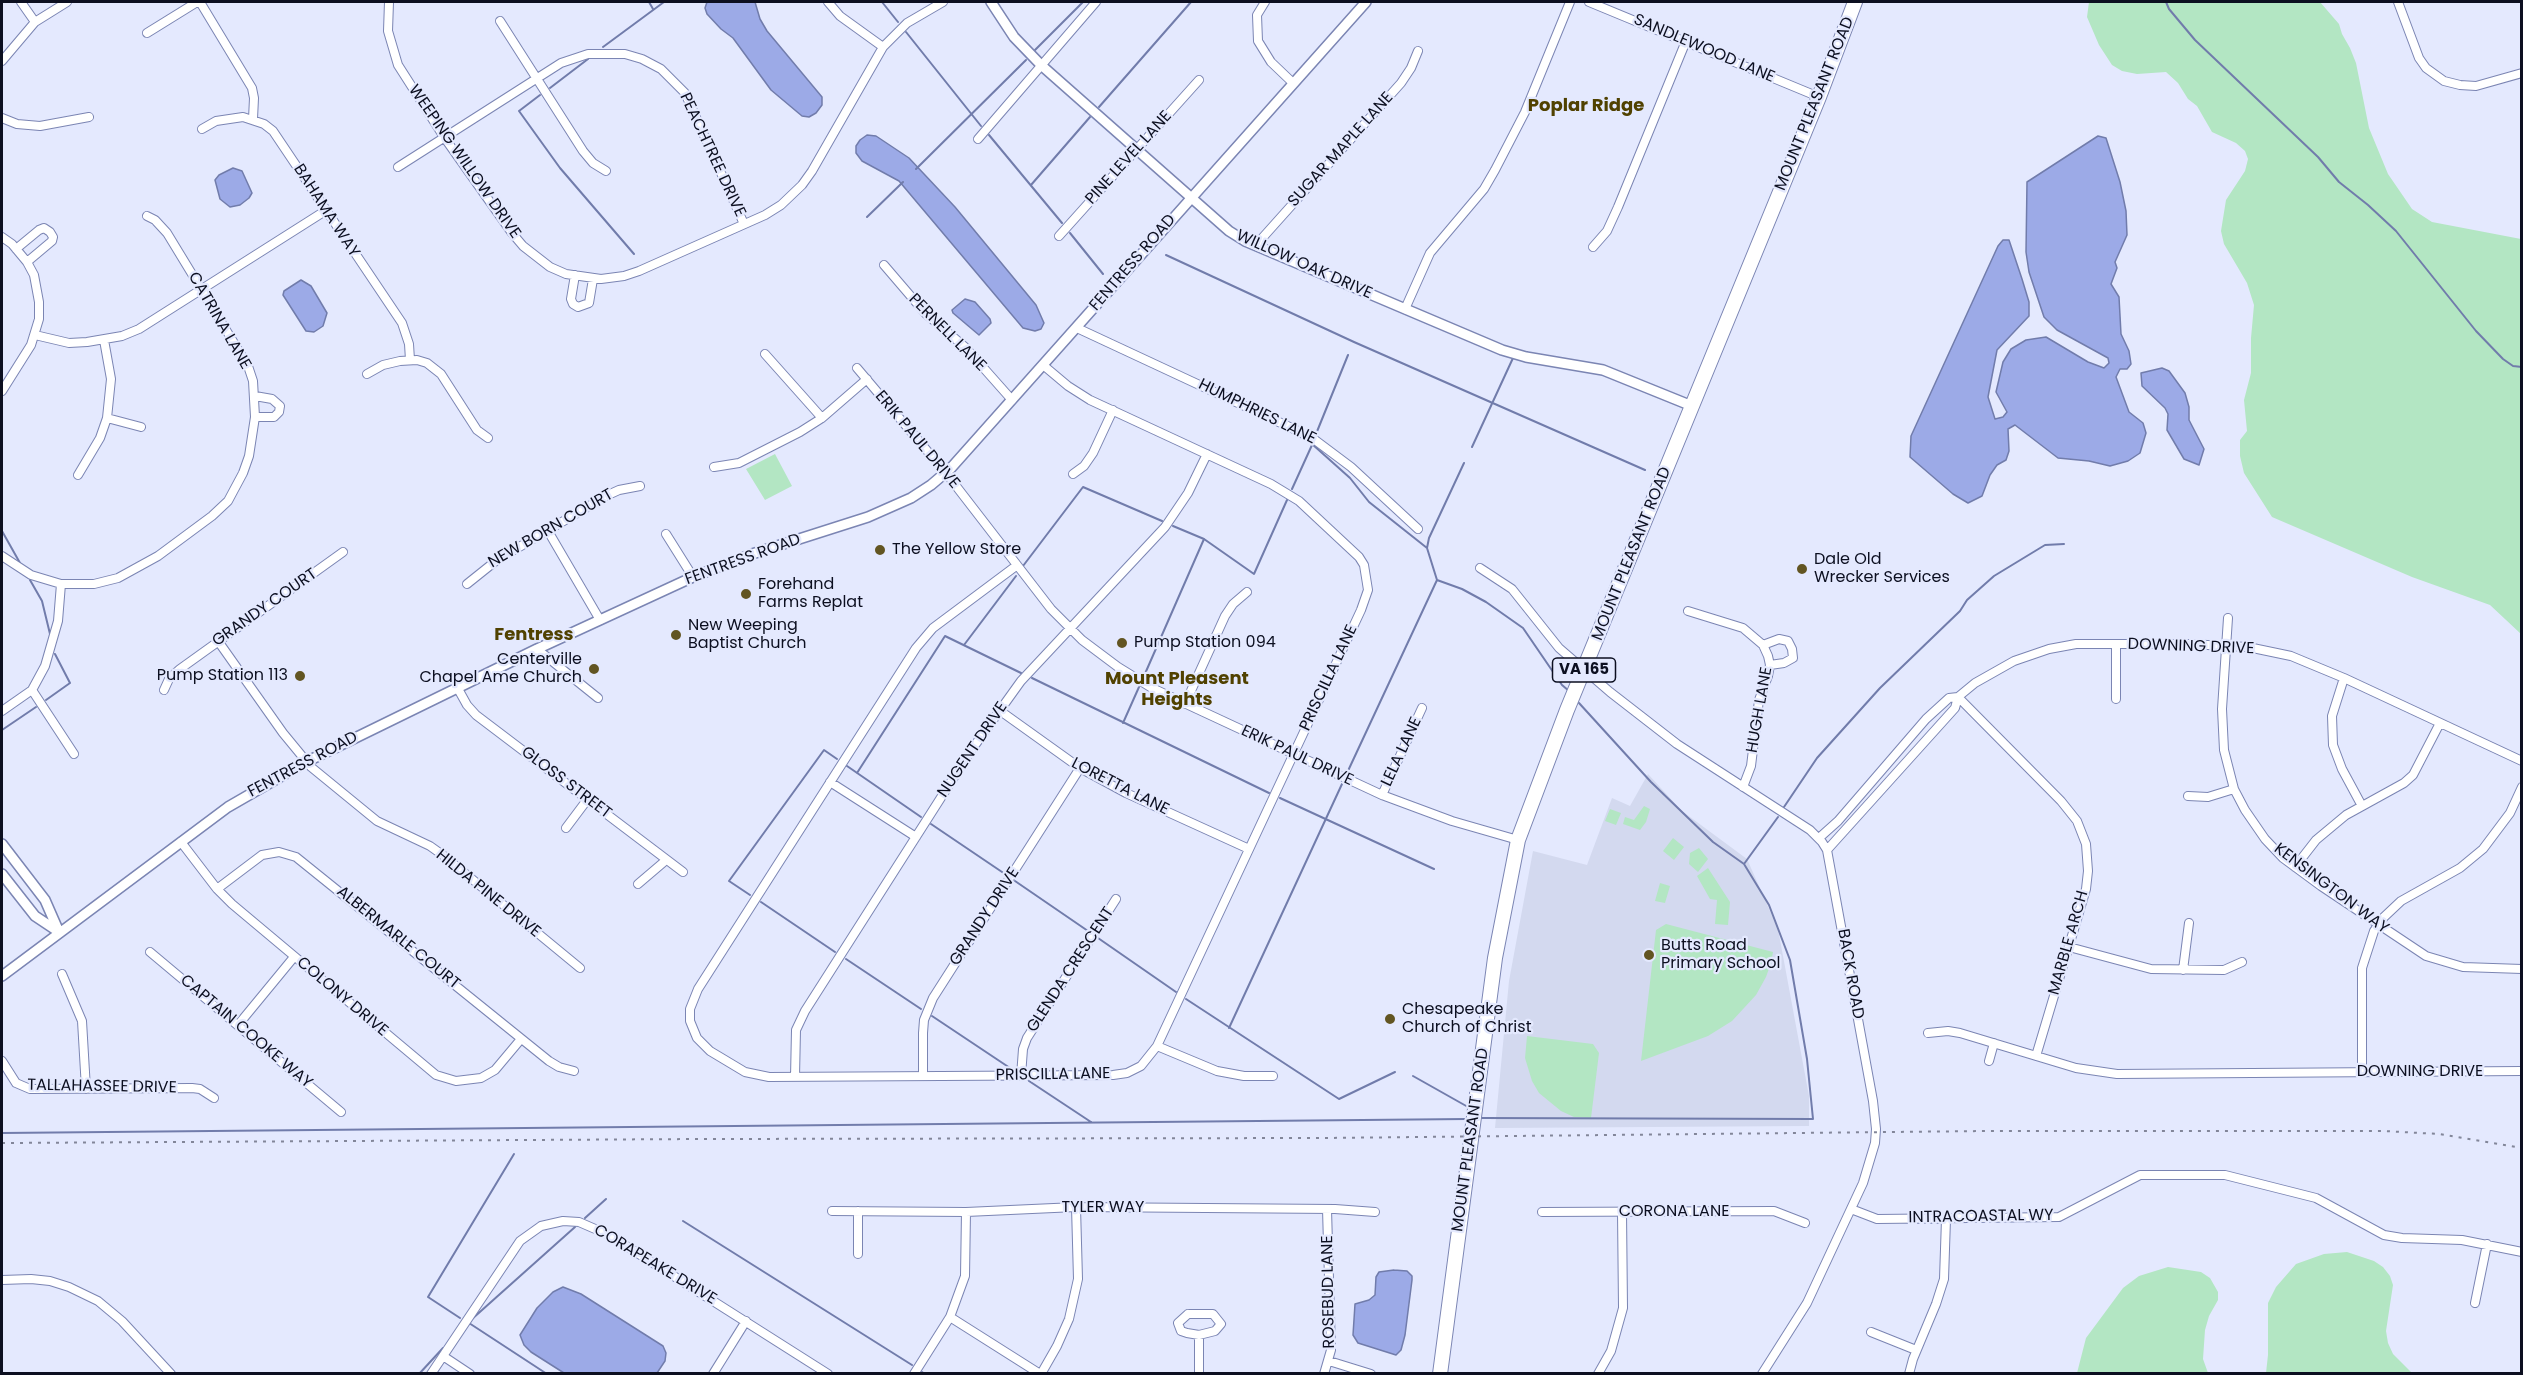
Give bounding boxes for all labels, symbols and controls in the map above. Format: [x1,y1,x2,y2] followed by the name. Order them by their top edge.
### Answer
[1631,11,1777,87] street label: SANDLEWOOD LANE
[1771,15,1859,193] street label: MOUNT PLEASANT ROAD
[404,82,524,242] street label: WEEPING WILLOW DRIVE
[1284,89,1398,211] street label: SUGAR MAPLE LANE
[675,90,749,220] street label: PEACHTREE DRIVE
[1528,95,1644,117] district label: Poplar Ridge
[1082,107,1176,209] street label: PINE LEVEL LANE
[289,161,363,261] street label: BAHAMA WAY
[1086,211,1180,315] street label: FENTRESS ROAD
[1233,226,1375,304] street label: WILLOW OAK DRIVE
[183,269,255,373] street label: CATRINA LANE
[904,290,990,376] street label: PERNELL LANE
[1195,375,1319,449] street label: HUMPHRIES LANE
[871,387,963,493] street label: ERIK PAUL DRIVE
[1588,465,1676,643] street label: MOUNT PLEASANT ROAD
[485,485,617,573] street label: NEW BORN COURT
[683,530,803,590] street label: FENTRESS ROAD
[892,540,1021,560] place label: The Yellow Store
[873,543,887,557] marker: The Yellow Store
[1814,550,1950,588] place label: Dale Old Wrecker Services
[1795,562,1809,576] marker: Dale Old Wrecker Services
[209,565,321,651] street label: GRANDY COURT
[758,575,863,613] place label: Forehand Farms Replat
[739,587,753,601] marker: Forehand Farms Replat
[688,616,806,654] place label: New Weeping Baptist Church
[1296,622,1362,734] street label: PRISCILLA LANE
[494,624,574,646] district label: Fentress
[669,628,683,642] marker: New Weeping Baptist Church
[1134,633,1276,653] place label: Pump Station 094
[2127,635,2255,659] street label: DOWNING DRIVE
[1115,636,1129,650] marker: Pump Station 094
[419,650,582,688] place label: Centerville Chapel Ame Church
[1552,658,1616,682] road number: VA 165
[587,662,601,676] marker: Centerville Chapel Ame Church
[157,666,288,686] place label: Pump Station 113
[1743,666,1777,754] street label: HUGH LANE
[1105,668,1249,710] district label: Mount Pleasent Heights
[293,669,307,683] marker: Pump Station 113
[934,699,1012,801] street label: NUGENT DRIVE
[1378,714,1426,790] street label: LELA LANE
[1238,722,1356,790] street label: ERIK PAUL DRIVE
[245,728,361,802] street label: FENTRESS ROAD
[517,743,615,823] street label: GLOSS STREET
[1068,754,1172,820] street label: LORETTA LANE
[2270,840,2392,938] street label: KENSINGTON WAY
[432,846,544,942] street label: HILDA PINE DRIVE
[946,864,1024,970] street label: GRANDY DRIVE
[332,882,464,994] street label: ALBERMARLE COURT
[2045,889,2093,997] street label: MARBLE ARCH
[1023,904,1119,1036] street label: GLENDA CRESCENT
[1833,927,1867,1021] street label: BACK ROAD
[1661,936,1780,974] place label: Butts Road Primary School
[1642,948,1656,962] marker: Butts Road Primary School
[292,953,392,1041] street label: COLONY DRIVE
[176,971,316,1093] street label: CAPTAIN COOKE WAY
[1402,1000,1531,1038] place label: Chesapeake Church of Christ
[1383,1012,1397,1026] marker: Chesapeake Church of Christ
[1449,1047,1493,1233] street label: MOUNT PLEASANT ROAD
[2357,1062,2483,1082] street label: DOWNING DRIVE
[996,1064,1110,1086] street label: PRISCILLA LANE
[27,1076,177,1098] street label: TALLAHASSEE DRIVE
[1062,1198,1144,1218] street label: TYLER WAY
[1619,1202,1729,1222] street label: CORONA LANE
[1908,1206,2054,1228] street label: INTRACOASTAL WY
[590,1221,720,1309] street label: CORAPEAKE DRIVE
[1318,1235,1340,1349] street label: ROSEBUD LANE

